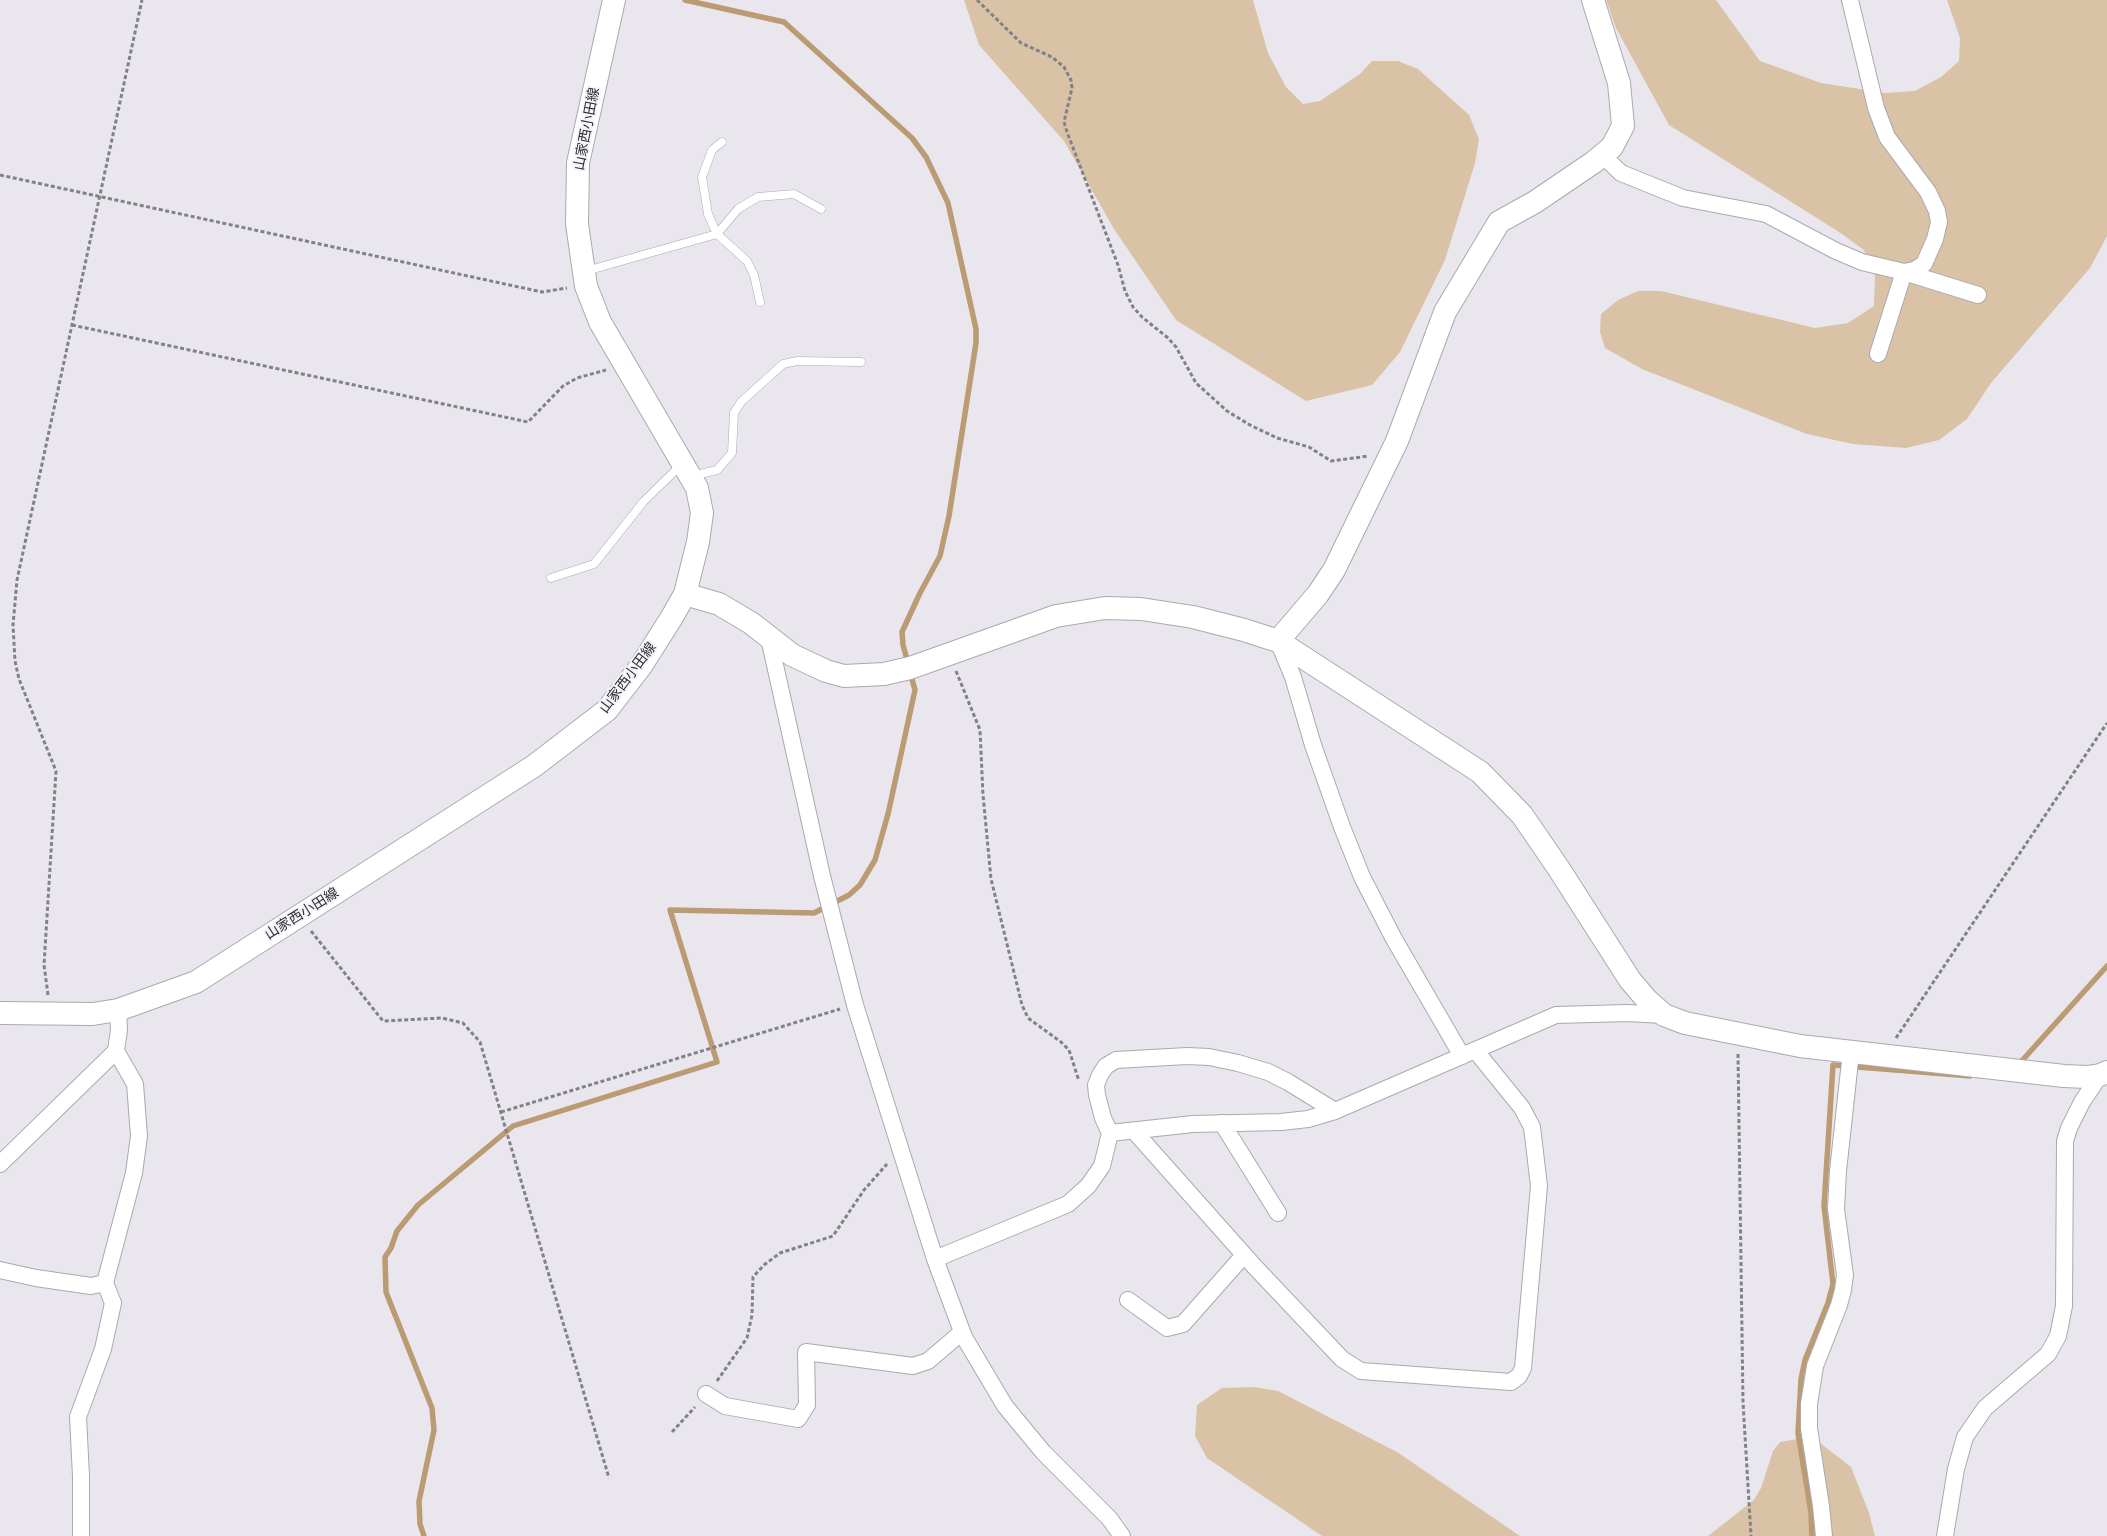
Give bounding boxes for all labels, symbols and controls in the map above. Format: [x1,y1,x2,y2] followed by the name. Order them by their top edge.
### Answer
[571,86,603,172] street label: 山家西小田線
[596,639,660,717] street label: 山家西小田線
[262,885,342,943] street label: 山家西小田線

